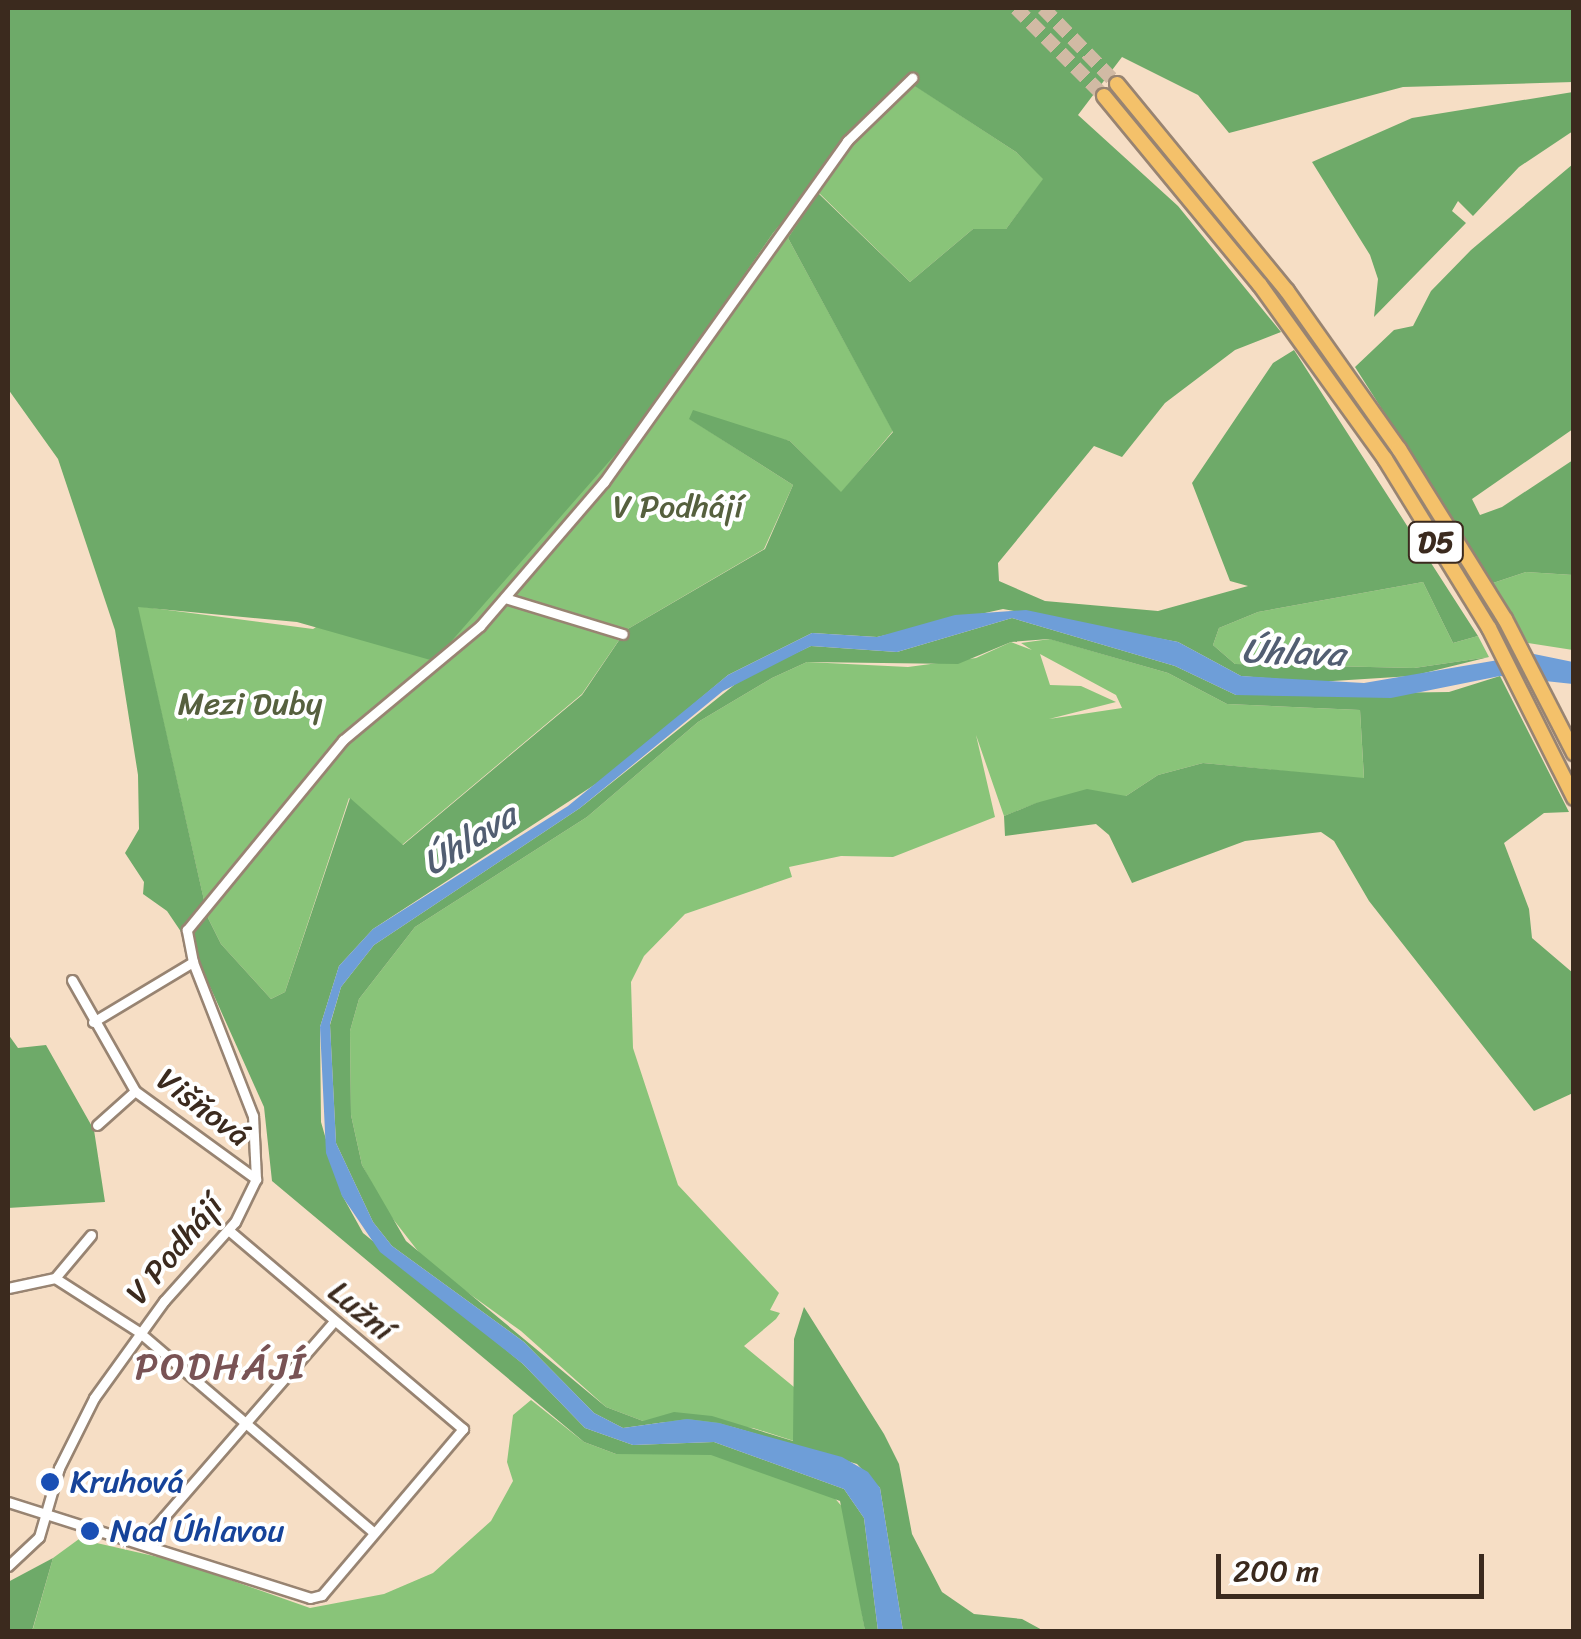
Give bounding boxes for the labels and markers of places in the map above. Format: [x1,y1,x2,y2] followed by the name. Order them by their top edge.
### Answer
[70,1463,184,1501] place label: Kruhová
[39,1471,61,1493] marker: Kruhová
[110,1512,285,1550] place label: Nad Úhlavou
[79,1520,101,1542] marker: Nad Úhlavou

